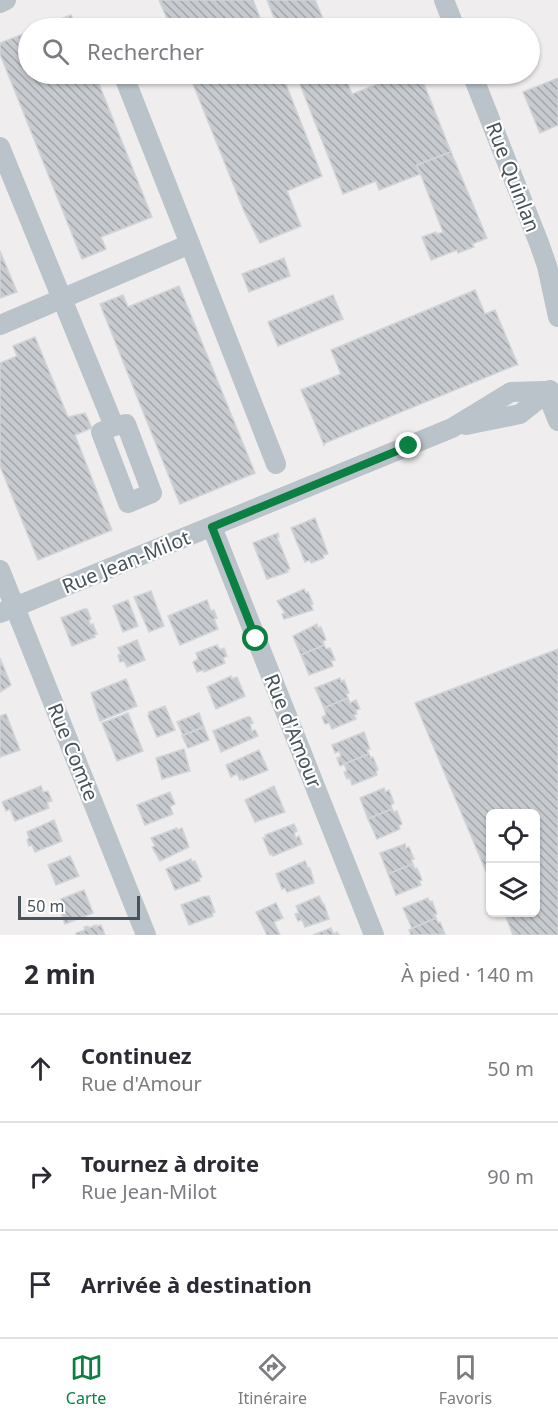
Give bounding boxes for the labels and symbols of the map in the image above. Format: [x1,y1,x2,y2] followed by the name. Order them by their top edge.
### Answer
[480,118,547,236] street label: Rue Quinlan
[395,432,421,458] route end
[58,524,194,599] street label: Rue Jean-Milot
[242,625,268,651] route start
[258,670,329,792] street label: Rue d'Amour
[42,699,105,805] street label: Rue Comte
[18,893,140,920] scale bar

